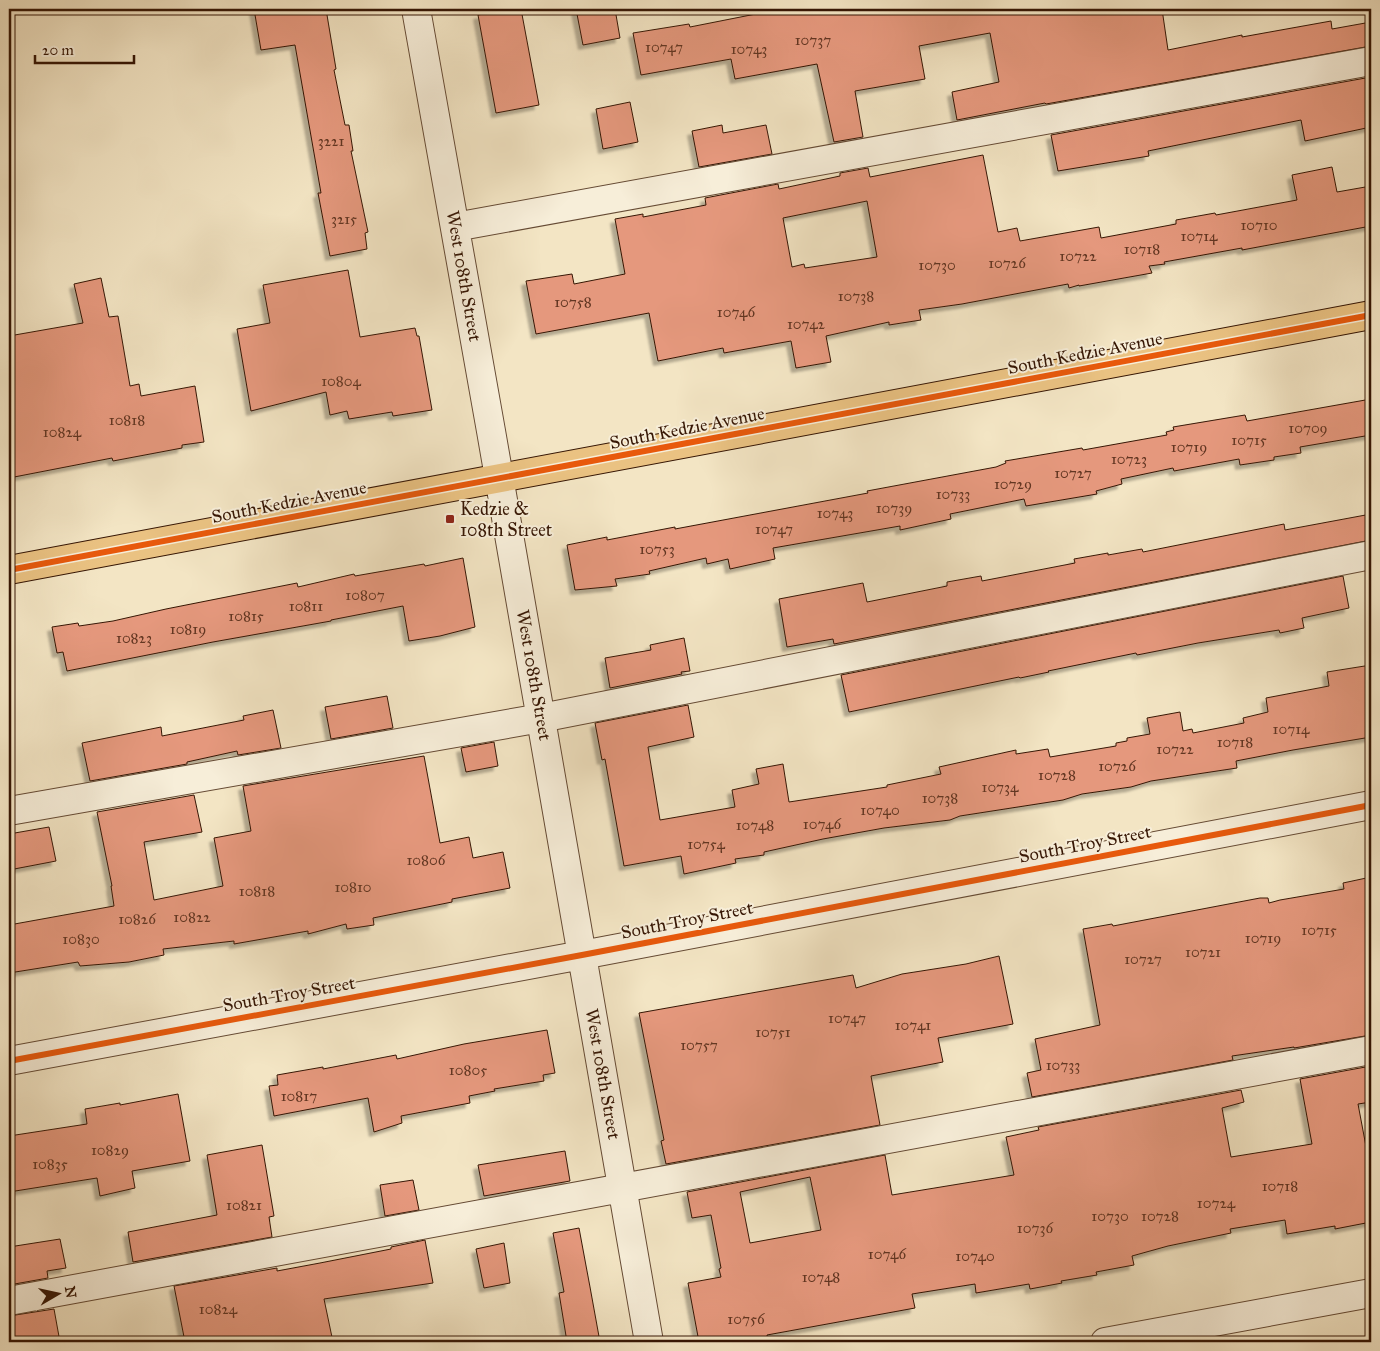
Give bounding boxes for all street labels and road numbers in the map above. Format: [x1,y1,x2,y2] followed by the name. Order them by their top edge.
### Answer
[442,209,486,344] street label: West 108th Street
[1006,327,1164,379] street label: South Kedzie Avenue
[608,402,766,454] street label: South Kedzie Avenue
[210,476,368,528] street label: South Kedzie Avenue
[512,608,556,743] street label: West 108th Street
[1017,820,1153,868] street label: South Troy Street
[619,896,755,944] street label: South Troy Street
[221,971,358,1016] street label: South Troy Street
[581,1007,625,1142] street label: West 108th Street

